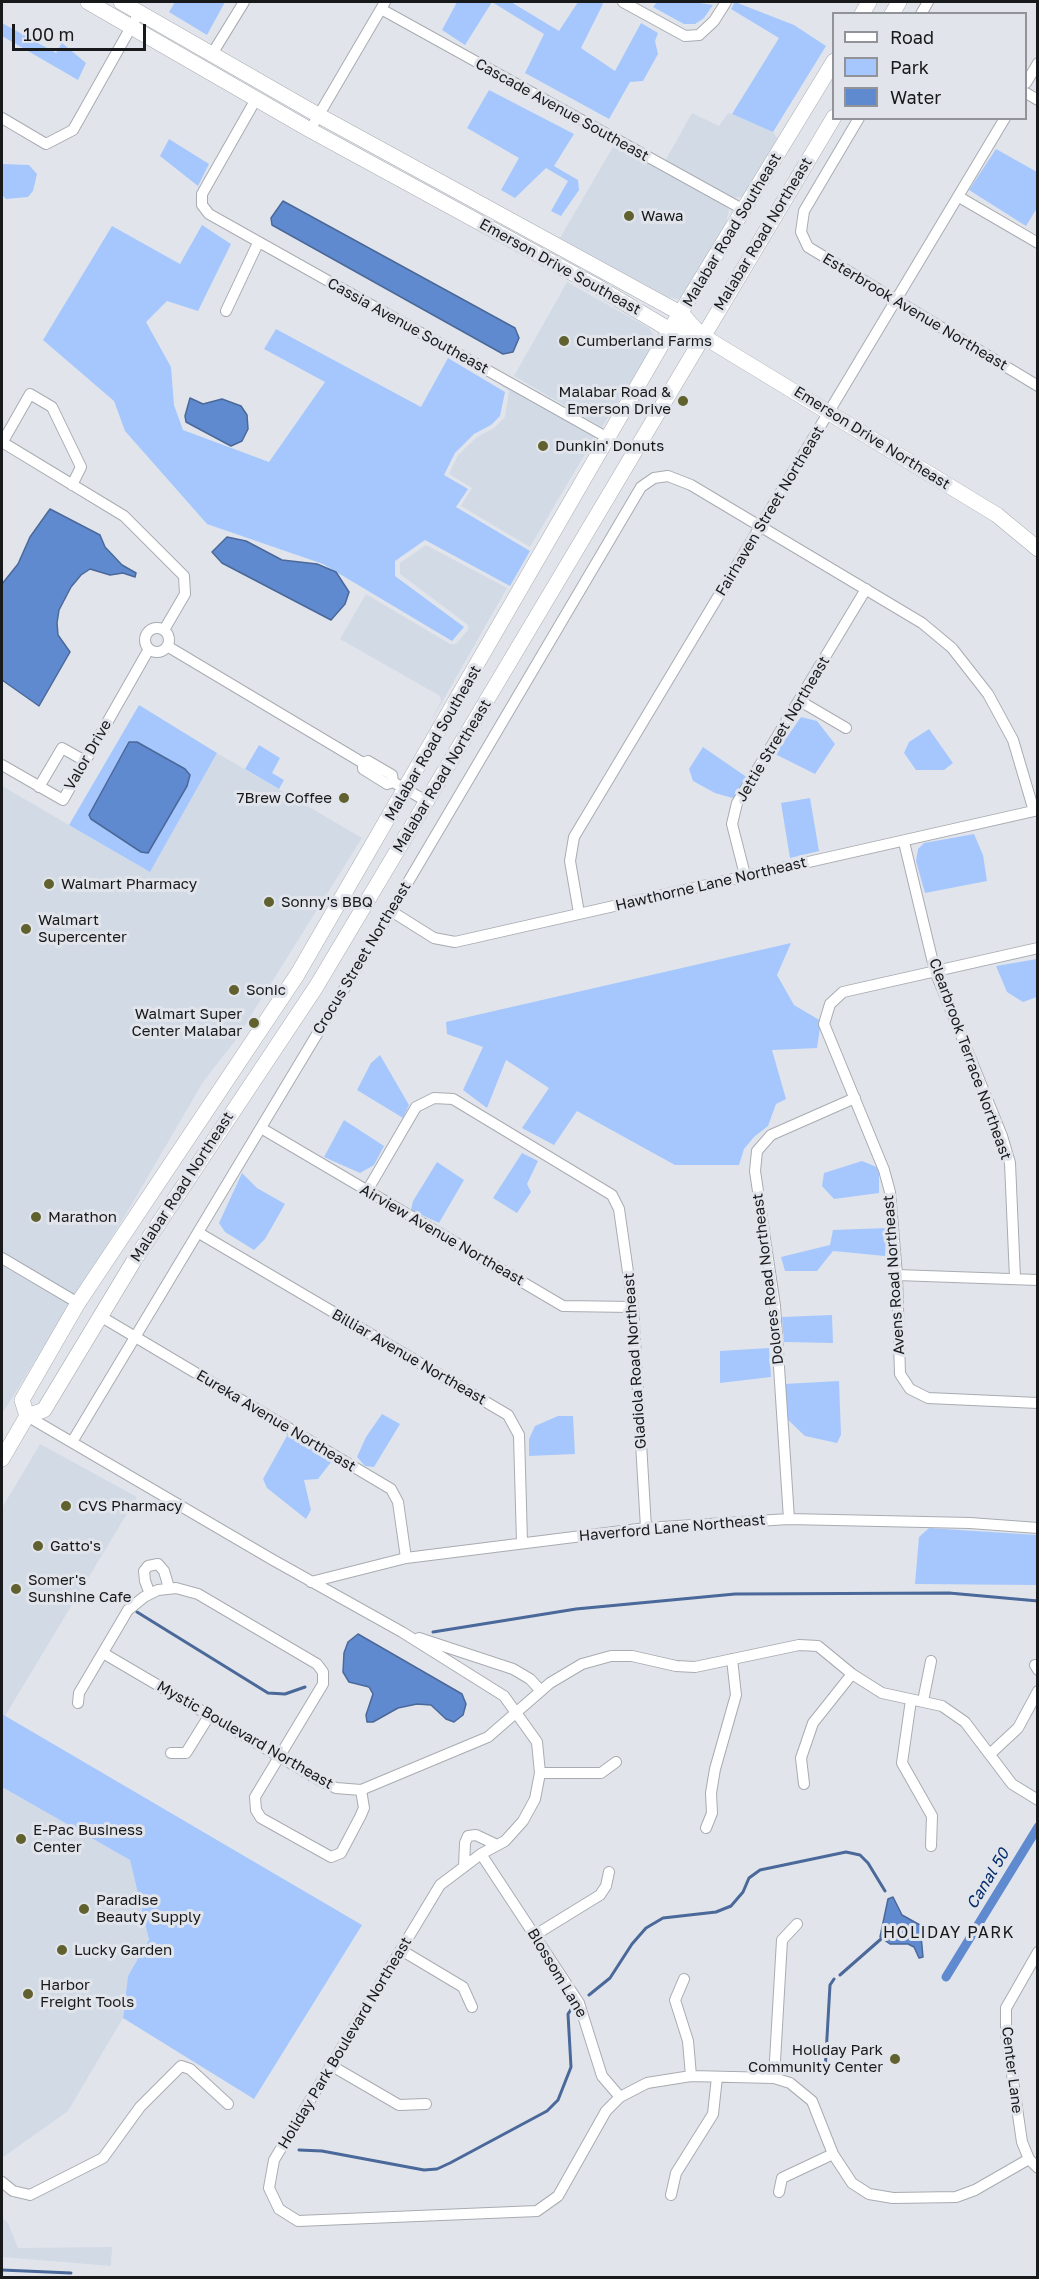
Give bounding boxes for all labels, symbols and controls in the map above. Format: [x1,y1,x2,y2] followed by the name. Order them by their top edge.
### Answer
[15,12,148,50] scale bar
[832,12,1027,120] legend
[23,23,74,45] text: 100 m
[890,26,934,48] text: Road
[472,55,652,165] street label: Cascade Avenue Southeast
[890,56,929,78] text: Park
[890,86,941,108] text: Water
[679,150,785,310] street label: Malabar Road Southeast
[710,154,816,314] street label: Malabar Road Northeast
[641,207,683,225] place label: Wawa
[622,209,636,223] marker: Wawa
[476,215,644,319] street label: Emerson Drive Southeast
[819,250,1011,374] street label: Esterbrook Avenue Northeast
[324,274,492,378] street label: Cassia Avenue Southeast
[576,332,712,350] place label: Cumberland Farms
[557,334,571,348] marker: Cumberland Farms
[791,382,953,494] street label: Emerson Drive Northeast
[559,383,671,418] place label: Malabar Road & Emerson Drive
[676,394,690,408] marker: Malabar Road & Emerson Drive
[712,423,828,599] street label: Fairhaven Street Northeast
[555,437,664,455] place label: Dunkin' Donuts
[536,439,550,453] marker: Dunkin' Donuts
[732,653,834,805] street label: Jettie Street Northeast
[381,662,485,824] street label: Malabar Road Southeast
[389,696,495,856] street label: Malabar Road Northeast
[61,717,115,793] street label: Valor Drive
[236,789,332,807] place label: 7Brew Coffee
[337,791,351,805] marker: 7Brew Coffee
[614,853,808,915] street label: Hawthorne Lane Northeast
[61,875,197,893] place label: Walmart Pharmacy
[42,877,56,891] marker: Walmart Pharmacy
[309,878,415,1038] street label: Crocus Street Northeast
[281,893,373,911] place label: Sonny's BBQ
[262,895,276,909] marker: Sonny's BBQ
[38,911,127,946] place label: Walmart Supercenter
[19,922,33,936] marker: Walmart Supercenter
[925,956,1015,1162] street label: Clearbrook Terrace Northeast
[246,981,286,999] place label: Sonic
[227,983,241,997] marker: Sonic
[132,1005,242,1040] place label: Walmart Super Center Malabar
[247,1016,261,1030] marker: Walmart Super Center Malabar
[127,1109,237,1265] street label: Malabar Road Northeast
[357,1180,527,1290] street label: Airview Avenue Northeast
[749,1192,787,1366] street label: Dolores Road Northeast
[879,1194,909,1356] street label: Avens Road Northeast
[48,1208,117,1226] place label: Marathon
[29,1210,43,1224] marker: Marathon
[620,1272,650,1450] street label: Gladiola Road Northeast
[329,1305,489,1409] street label: Billiar Avenue Northeast
[193,1366,359,1476] street label: Eureka Avenue Northeast
[78,1497,182,1515] place label: CVS Pharmacy
[59,1499,73,1513] marker: CVS Pharmacy
[578,1511,766,1545] street label: Haverford Lane Northeast
[50,1537,101,1555] place label: Gatto's
[31,1539,45,1553] marker: Gatto's
[28,1571,131,1606] place label: Somer's Sunshine Cafe
[9,1582,23,1596] marker: Somer's Sunshine Cafe
[154,1677,336,1793] street label: Mystic Boulevard Northeast
[33,1821,143,1856] place label: E-Pac Business Center
[14,1832,28,1846] marker: E-Pac Business Center
[962,1845,1014,1913] water label: Canal 50
[96,1891,201,1926] place label: Paradise Beauty Supply
[77,1902,91,1916] marker: Paradise Beauty Supply
[883,1923,1015,1943] district label: HOLIDAY PARK
[523,1925,591,2021] street label: Blossom Lane
[274,1934,416,2152] street label: Holiday Park Boulevard Northeast
[74,1941,172,1959] place label: Lucky Garden
[55,1943,69,1957] marker: Lucky Garden
[40,1976,134,2011] place label: Harbor Freight Tools
[21,1987,35,2001] marker: Harbor Freight Tools
[998,2026,1026,2114] street label: Center Lane
[748,2041,883,2076] place label: Holiday Park Community Center
[888,2052,902,2066] marker: Holiday Park Community Center

